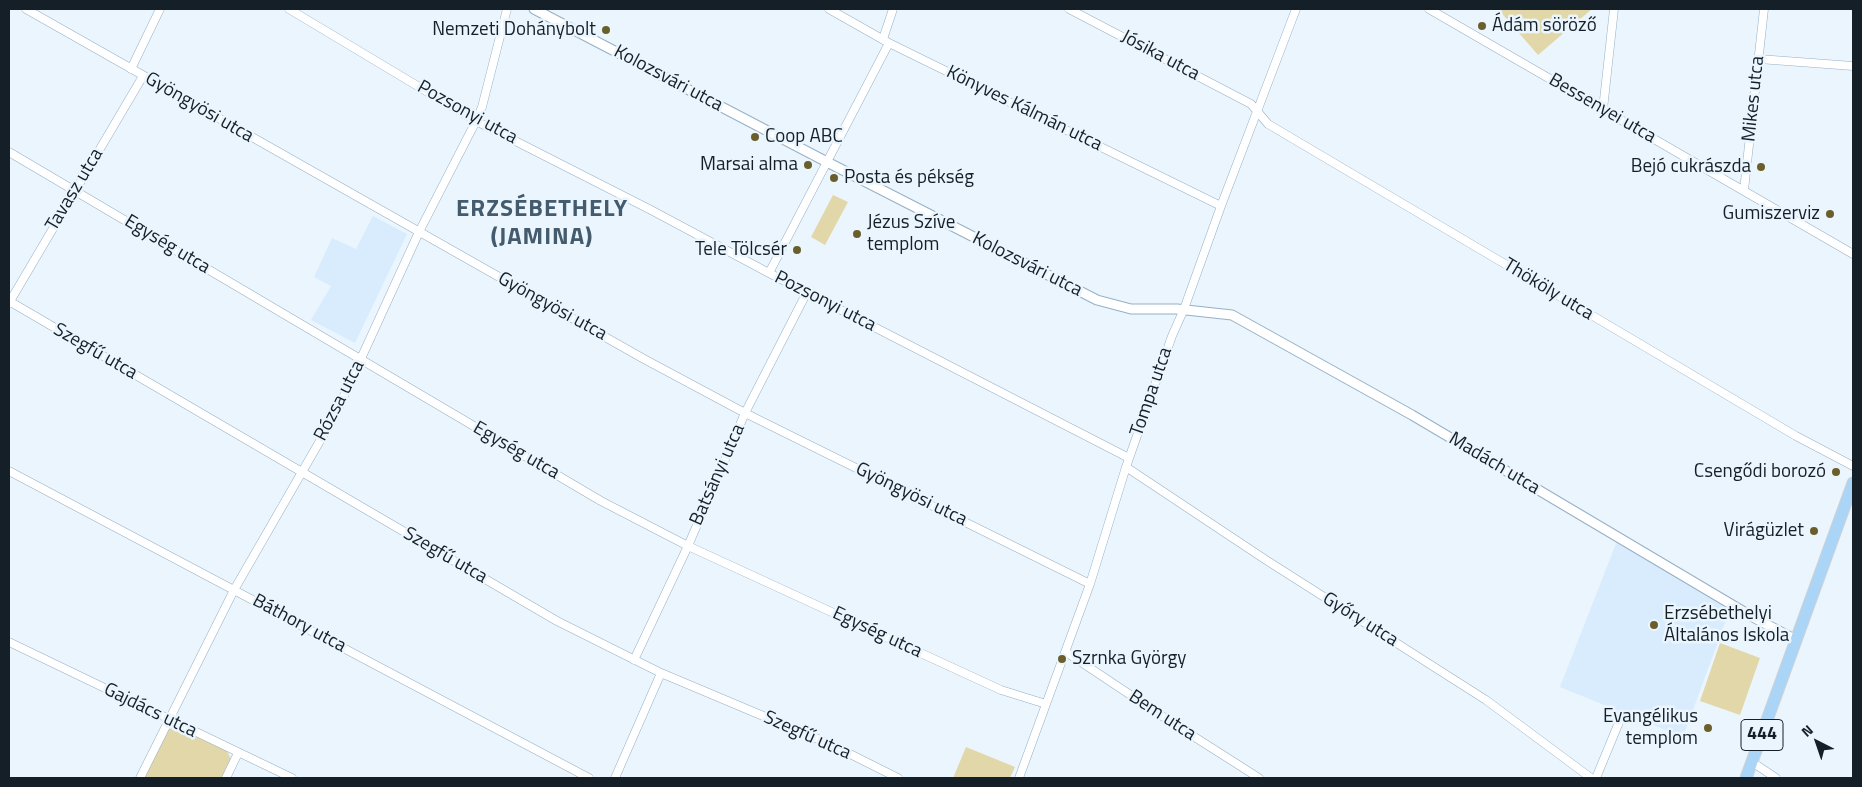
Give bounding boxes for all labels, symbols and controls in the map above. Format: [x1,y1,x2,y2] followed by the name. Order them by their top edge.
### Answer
[1492,15,1597,37] place label: Ádám söröző
[432,19,596,41] place label: Nemzeti Dohánybolt
[1476,20,1488,32] marker: Ádám söröző
[600,24,612,36] marker: Nemzeti Dohánybolt
[1117,26,1203,86] street label: Jósika utca
[610,41,726,117] street label: Kolozsvári utca
[1738,55,1770,143] street label: Mikes utca
[942,61,1106,157] street label: Könyves Kálmán utca
[141,68,257,148] street label: Gyöngyösi utca
[1544,69,1660,149] street label: Bessenyei utca
[413,76,521,150] street label: Pozsonyi utca
[765,126,843,148] place label: Coop ABC
[749,131,761,143] marker: Coop ABC
[41,145,109,235] street label: Tavasz utca
[700,154,798,176] place label: Marsai alma
[1631,156,1751,178] place label: Bejó cukrászda
[802,159,814,171] marker: Marsai alma
[1755,161,1767,173] marker: Bejó cukrászda
[844,167,974,189] place label: Posta és pékség
[828,172,840,184] marker: Posta és pékség
[454,196,630,252] district label: ERZSÉBETHELY (JAMINA)
[1723,203,1820,225] place label: Gumiszerviz
[1824,208,1836,220] marker: Gumiszerviz
[120,211,214,279] street label: Egység utca
[867,212,955,256] place label: Jézus Szíve templom
[851,228,863,240] marker: Jézus Szíve templom
[968,228,1086,302] street label: Kolozsvári utca
[695,239,787,261] place label: Tele Tölcsér
[791,244,803,256] marker: Tele Tölcsér
[1499,254,1597,326] street label: Thököly utca
[770,267,880,337] street label: Pozsonyi utca
[493,268,611,346] street label: Gyöngyösi utca
[49,319,141,385] street label: Szegfű utca
[1126,345,1178,439] street label: Tompa utca
[310,357,370,445] street label: Rózsa utca
[469,417,563,485] street label: Egység utca
[686,421,750,529] street label: Batsányi utca
[1444,428,1544,500] street label: Madách utca
[851,458,971,532] street label: Gyöngyösi utca
[1694,461,1826,483] place label: Csengődi borozó
[1830,466,1842,478] marker: Csengődi borozó
[1724,520,1804,542] place label: Virágüzlet
[399,523,491,589] street label: Szegfű utca
[1808,525,1820,537] marker: Virágüzlet
[1318,588,1402,652] street label: Győry utca
[248,590,350,658] street label: Báthory utca
[829,602,925,664] street label: Egység utca
[1664,603,1789,647] place label: Erzsébethelyi Általános Iskola
[1648,619,1660,631] marker: Erzsébethelyi Általános Iskola
[1072,648,1186,670] place label: Szrnka György
[1056,653,1068,665] marker: Szrnka György
[100,679,200,743] street label: Gajdács utca
[1124,686,1200,746] street label: Bem utca
[1603,706,1698,750] place label: Evangélikus templom
[760,707,854,765] street label: Szegfű utca
[1792,717,1842,767] north arrow
[1796,719,1817,741] text: N
[1741,720,1783,750] road number: 444
[1702,722,1714,734] marker: Evangélikus templom

